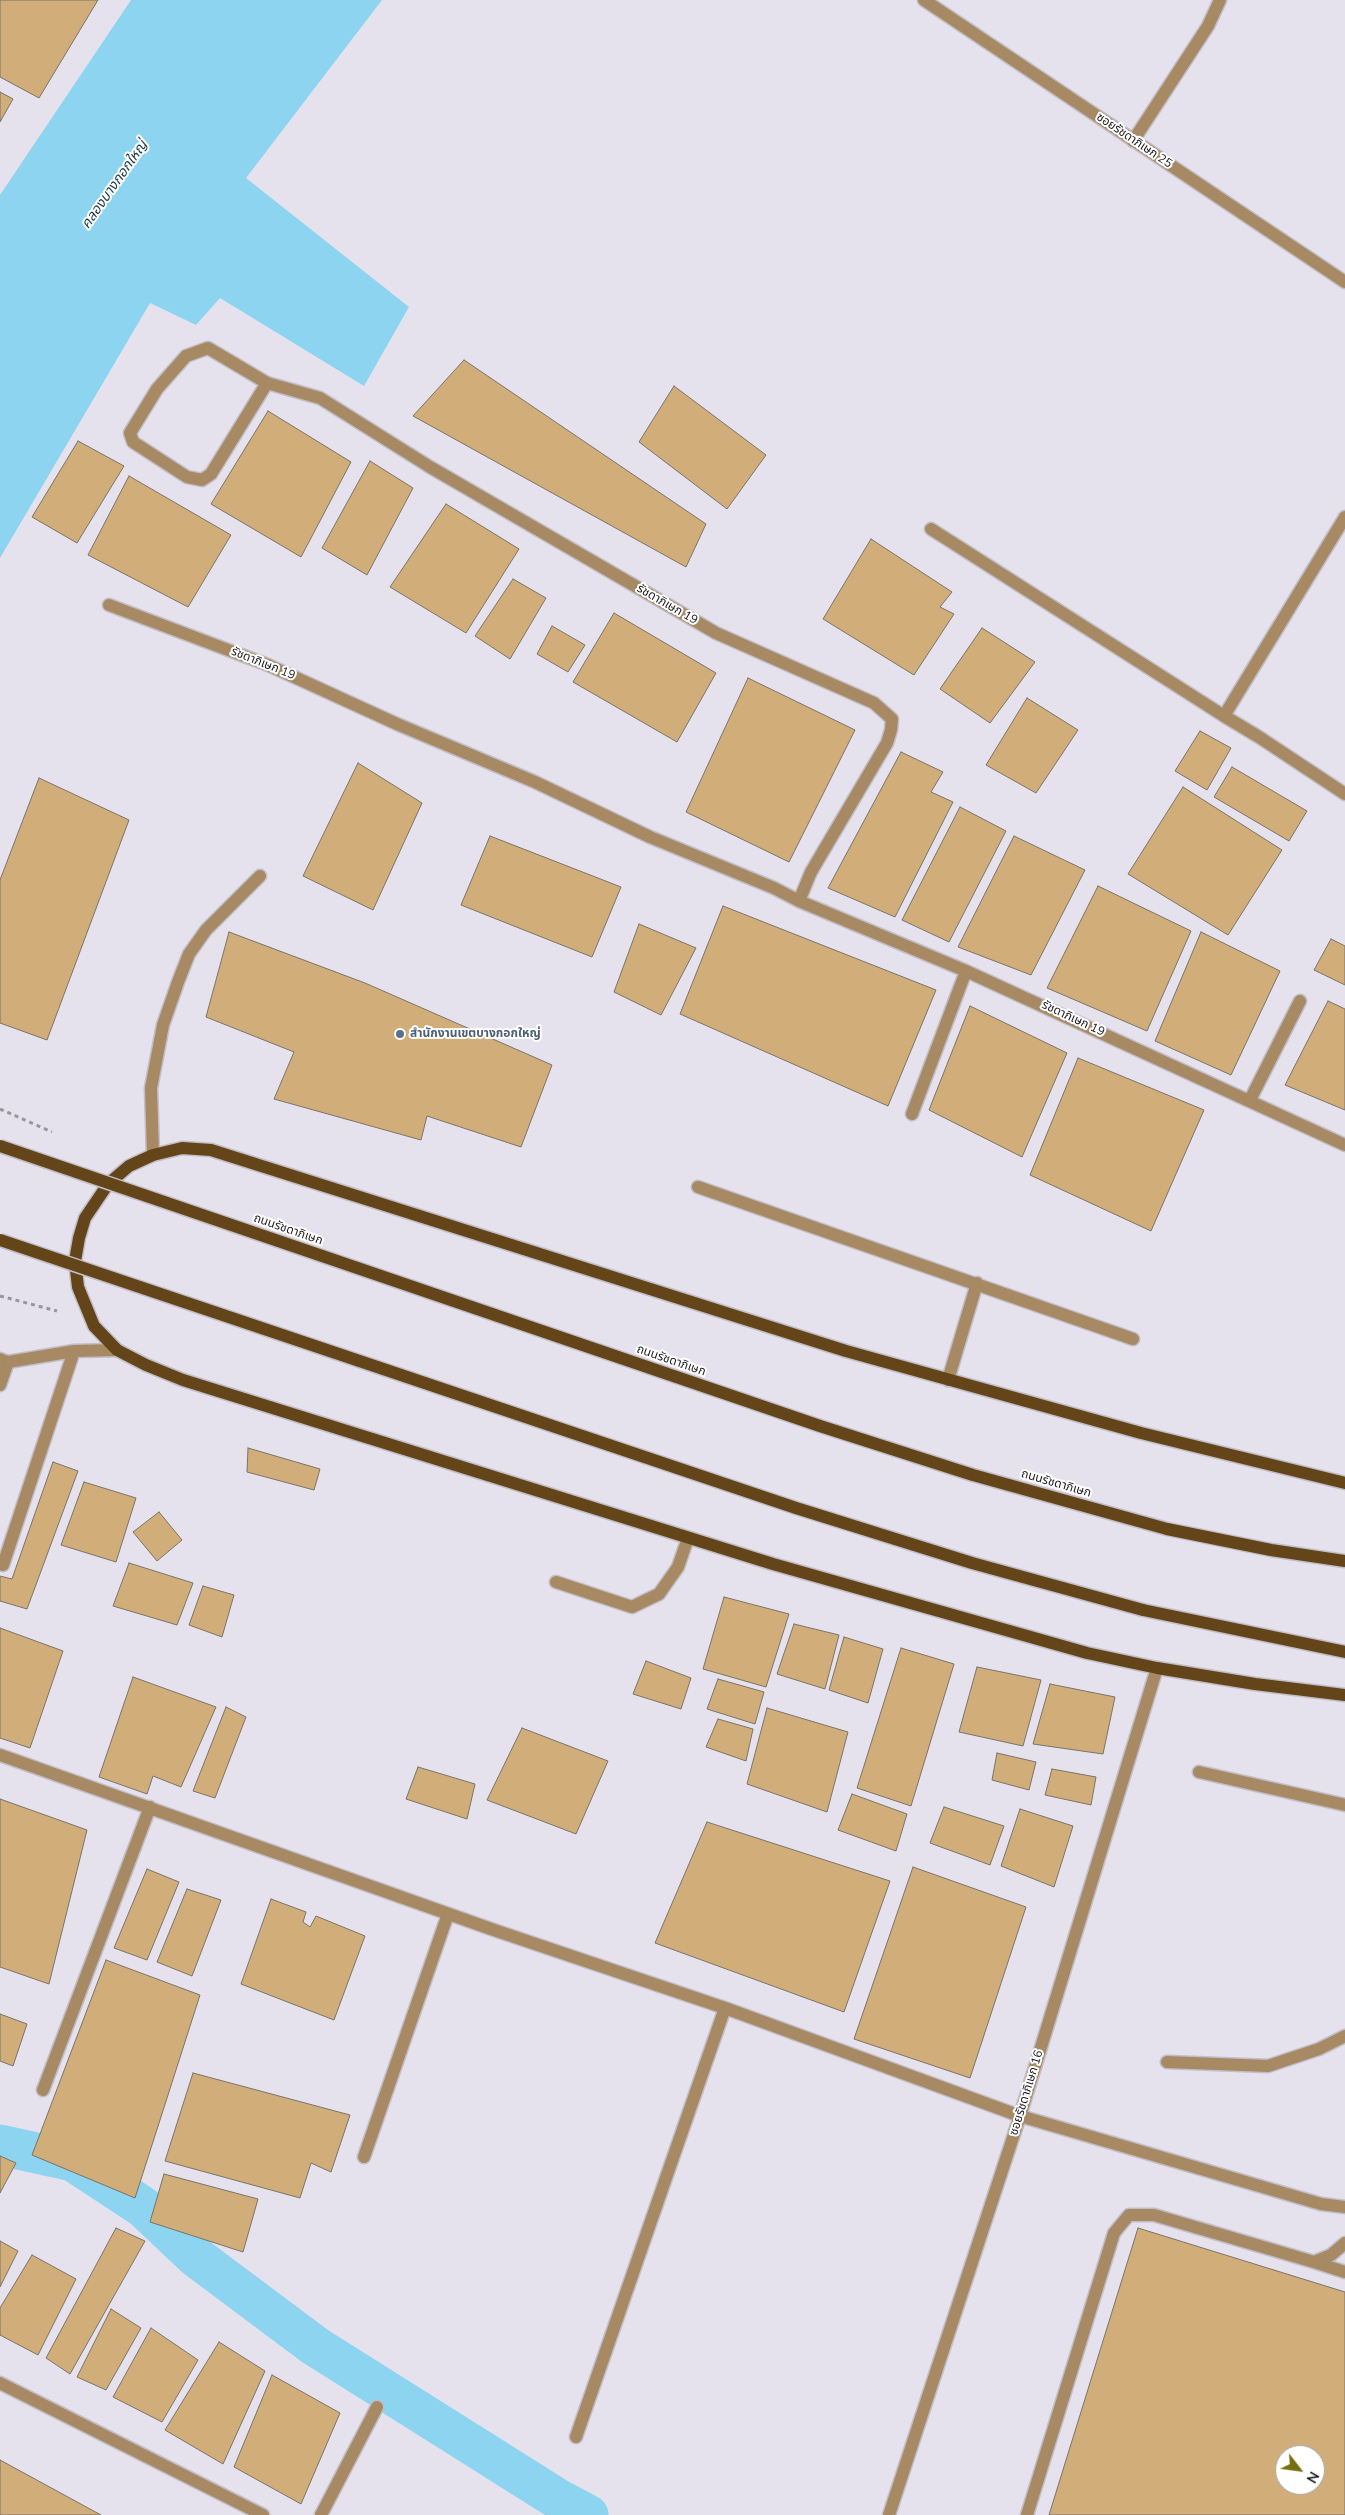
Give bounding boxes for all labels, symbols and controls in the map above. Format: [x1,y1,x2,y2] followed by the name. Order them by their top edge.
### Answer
[1093,110,1175,172] street label: ซอยรัชดาภิเษก 25
[78,138,152,232] water label: คลองบางกอกใหญ่
[634,582,700,628] street label: รัชดาภิเษก 19
[229,645,297,683] street label: รัชดาภิเษก 19
[1039,998,1107,1040] street label: รัชดาภิเษก 19
[410,1027,541,1041] place label: สำนักงานเขตบางกอกใหญ่
[394,1028,406,1040] marker: สำนักงานเขตบางกอกใหญ่
[252,1211,324,1249] street label: ถนนรัชดาภิเษก
[635,1342,707,1380] street label: ถนนรัชดาภิเษก
[1019,1467,1093,1501] street label: ถนนรัชดาภิเษก
[1007,2049,1047,2137] street label: ซอยรัชดาภิเษก 16
[1275,2445,1325,2495] north arrow
[1302,2468,1323,2487] text: N

